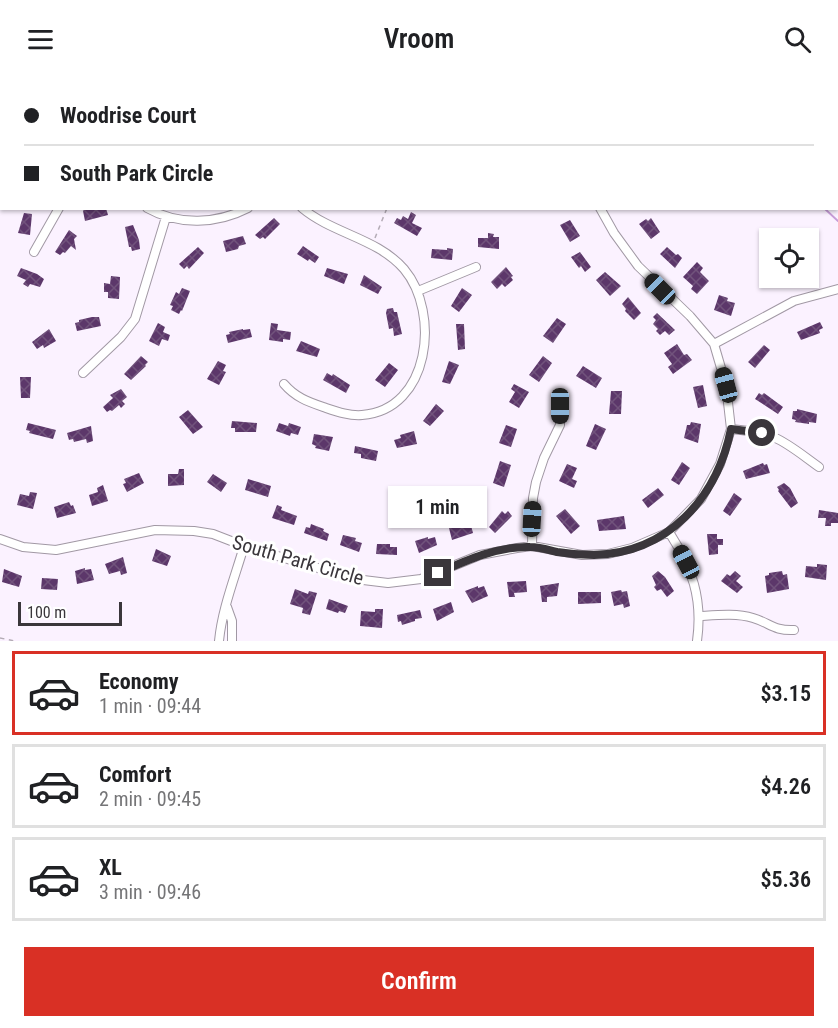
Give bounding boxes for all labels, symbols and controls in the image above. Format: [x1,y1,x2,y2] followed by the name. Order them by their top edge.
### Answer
[24,23,57,56] icon: menu
[384,23,454,55] text: Vroom
[781,23,814,56] icon: search
[60,103,196,128] text: Woodrise Court
[60,161,213,186] text: South Park Circle
[759,228,819,288] map controls
[759,228,819,288] button: locate
[641,270,679,308] car
[713,365,739,405] car
[551,388,569,424] car
[748,419,775,446] route start
[388,486,488,528] callout: 1 min
[415,495,460,519] text: 1 min
[522,501,542,537] car
[230,530,366,590] street label: South Park Circle
[670,542,702,582] car
[424,559,451,586] route end
[18,599,122,626] scale bar
[27,603,66,622] text: 100 m
[27,666,81,720] icon: car
[99,669,179,694] text: Economy
[760,681,811,706] text: $3.15
[99,694,201,718] text: 1 min · 09:44
[27,759,81,813] icon: car
[99,762,172,787] text: Comfort
[760,774,811,799] text: $4.26
[99,787,201,811] text: 2 min · 09:45
[27,852,81,906] icon: car
[99,855,122,880] text: XL
[760,867,811,892] text: $5.36
[99,880,201,904] text: 3 min · 09:46
[24,947,814,1016] button: Confirm

